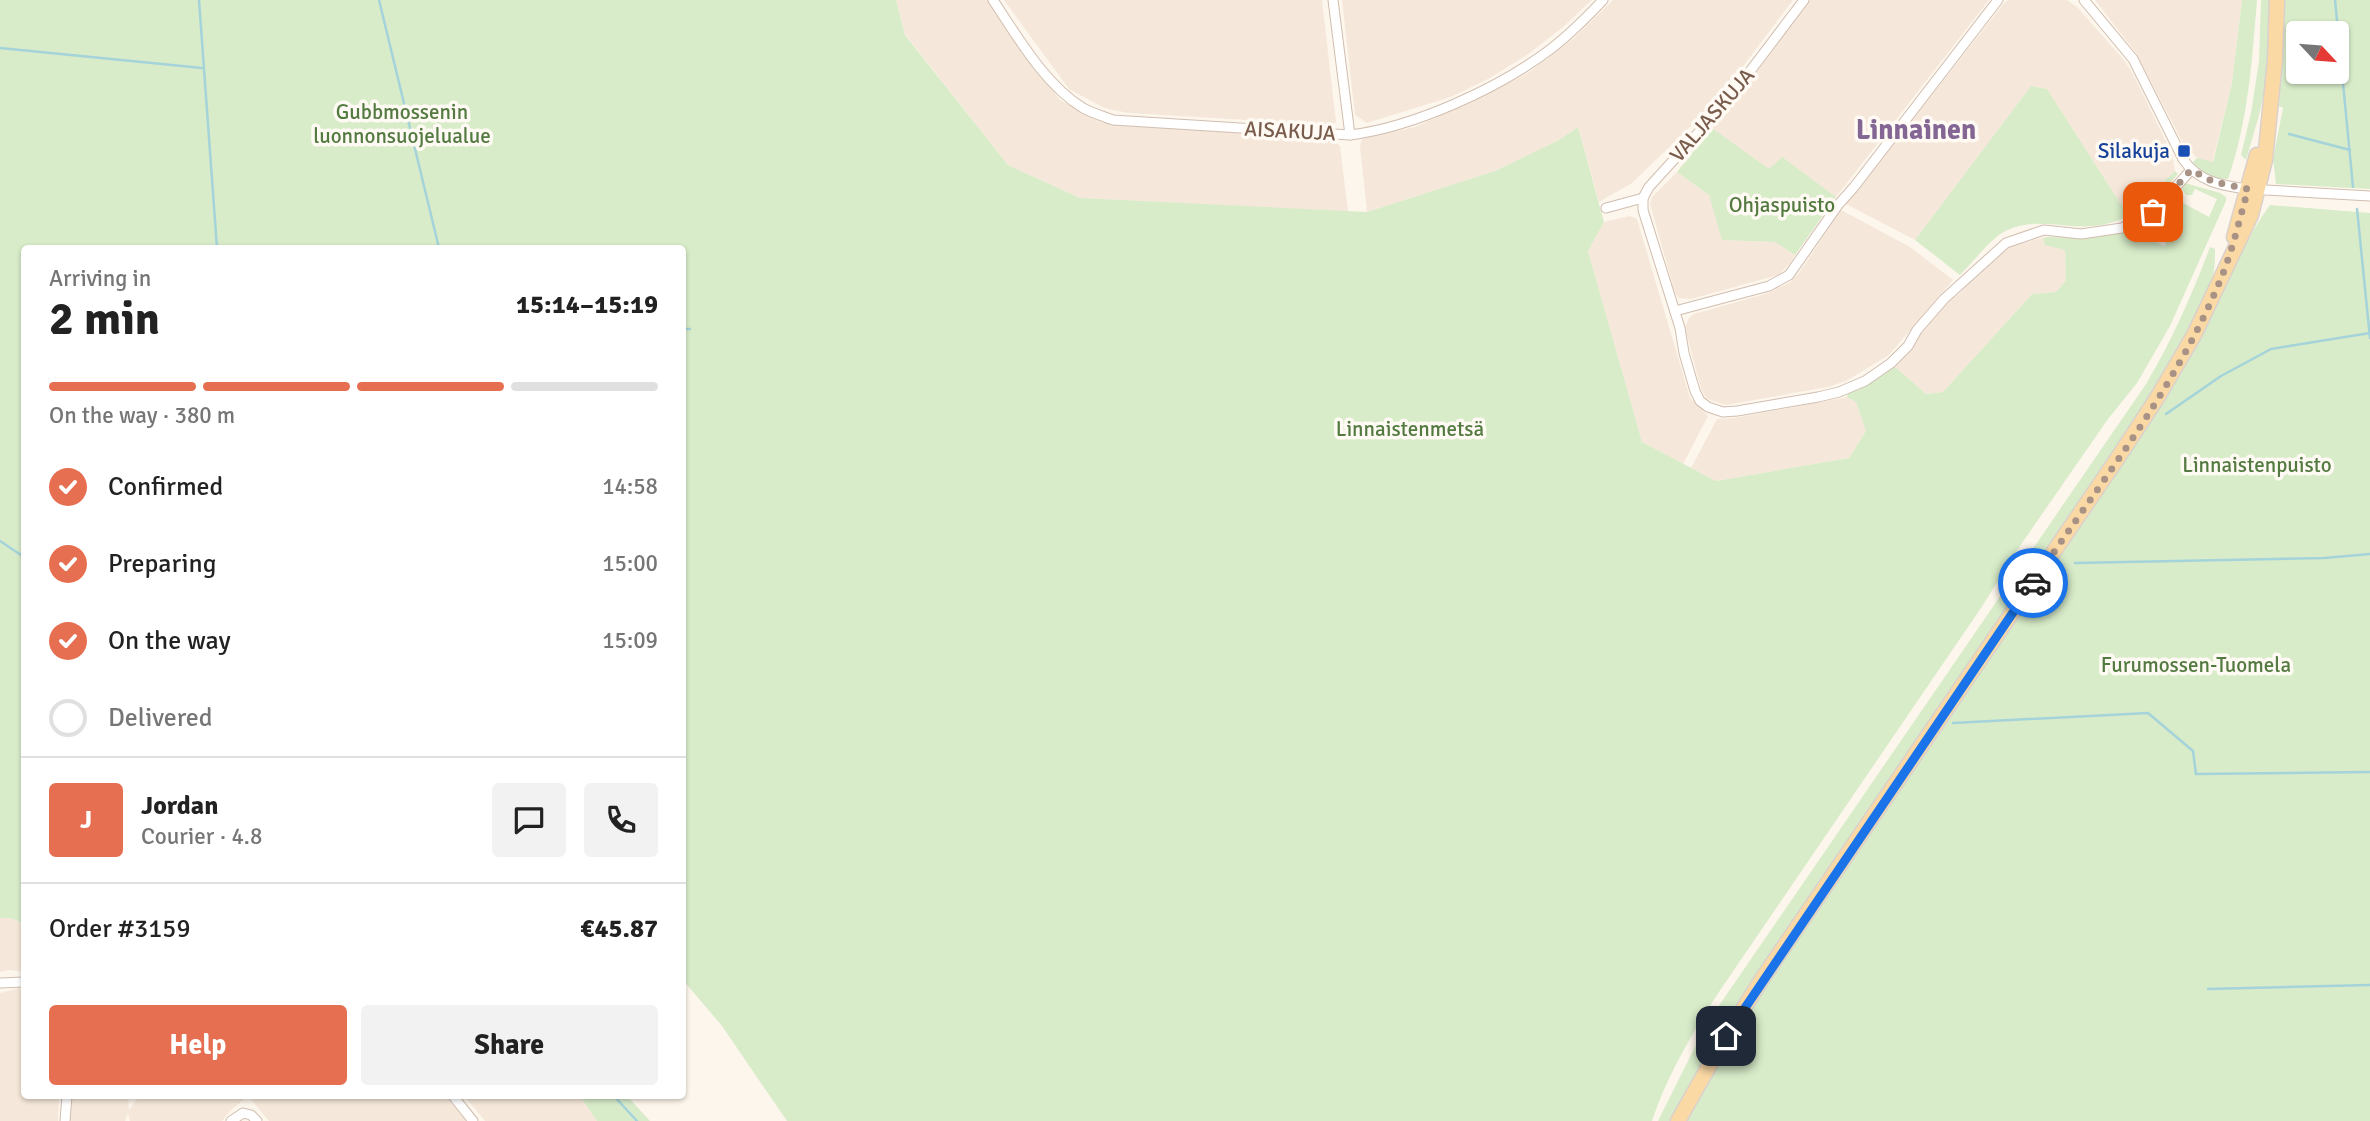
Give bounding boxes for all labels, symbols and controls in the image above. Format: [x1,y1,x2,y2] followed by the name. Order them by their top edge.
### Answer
[2286,21,2348,84] north arrow
[2286,21,2349,84] map controls
[1664,63,1760,167] street label: VALJASKUJA
[313,99,491,149] park label: Gubbmossenin luonnonsuojelualue
[1856,113,1976,147] district label: Linnainen
[1244,116,1336,146] street label: AISAKUJA
[2098,138,2170,164] place label: Silakuja
[2176,143,2192,159] marker: Silakuja
[2123,182,2183,242] pin
[1729,192,1835,218] park label: Ohjaspuisto
[2134,193,2172,231] icon: bag
[49,264,151,293] text: Arriving in
[516,289,658,321] text: 15:14–15:19
[49,291,160,347] text: 2 min
[49,401,235,430] text: On the way · 380 m
[1336,416,1484,442] park label: Linnaistenmetsä
[2182,452,2332,478] park label: Linnaistenpuisto
[49,468,87,506] icon: check
[108,471,223,503] text: Confirmed
[602,472,658,501] text: 14:58
[49,545,87,583] icon: check
[108,548,216,580] text: Preparing
[1998,548,2068,618] courier
[602,549,658,578] text: 15:00
[2014,564,2052,602] icon: car
[49,622,87,660] icon: check
[108,625,231,657] text: On the way
[602,626,658,655] text: 15:09
[2101,652,2291,678] park label: Furumossen-Tuomela
[108,702,213,734] text: Delivered
[492,783,566,857] button: chat
[584,783,658,857] button: phone
[141,790,218,822] text: Jordan
[80,804,92,836] text: J
[141,822,262,851] text: Courier · 4.8
[49,913,190,945] text: Order #3159
[580,913,658,945] text: €45.87
[49,1005,347,1085] button: Help
[361,1005,658,1085] button: Share
[1696,1006,1756,1066] pin
[1707,1017,1745,1055] icon: home

